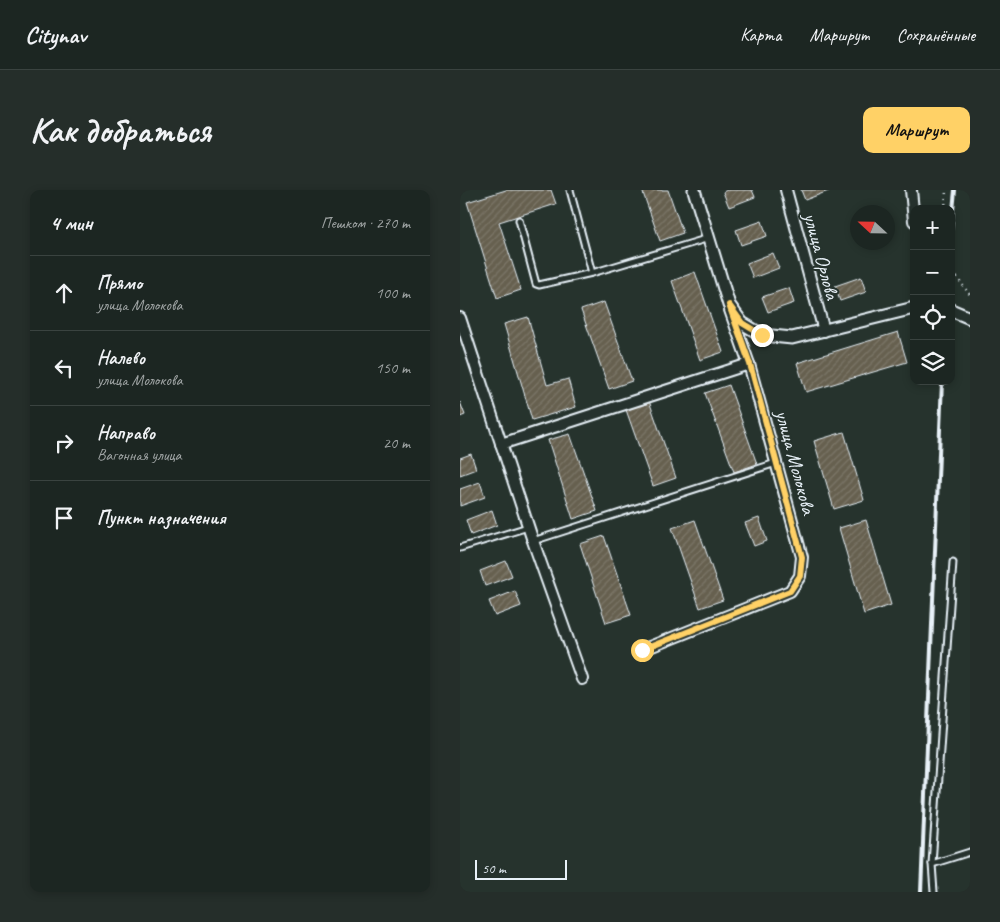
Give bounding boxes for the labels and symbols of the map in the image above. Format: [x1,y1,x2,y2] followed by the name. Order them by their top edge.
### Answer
[850,205,895,250] north arrow
[798,209,846,304] street label: улица Орлова
[751,324,774,347] route end
[769,406,822,518] street label: улица Молокова
[631,639,654,662] route start
[475,857,568,880] scale bar

